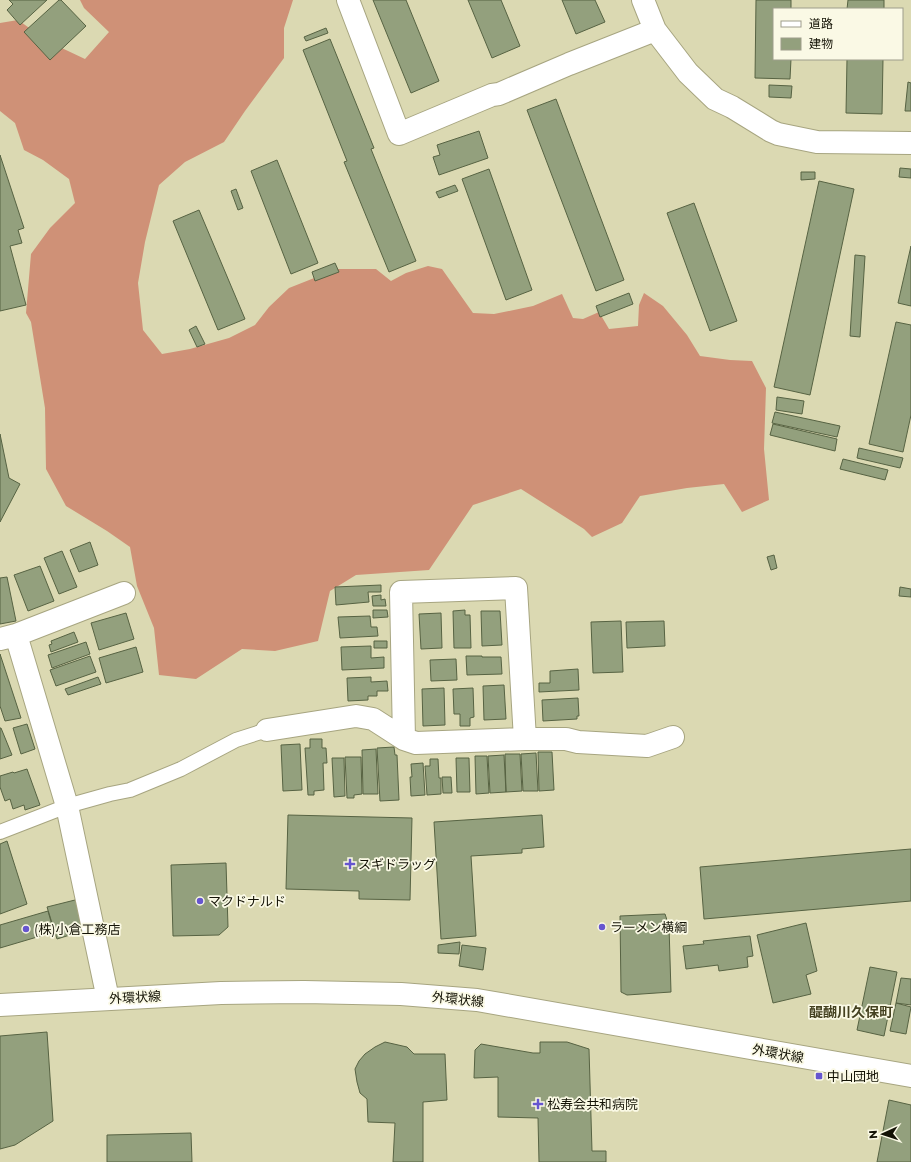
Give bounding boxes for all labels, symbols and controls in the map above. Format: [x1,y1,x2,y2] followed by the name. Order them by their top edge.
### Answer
[773,8,903,60] legend
[809,16,833,31] text: 道路
[809,36,833,51] text: 建物
[358,856,436,872] place label: スギドラッグ
[345,859,355,869] marker: スギドラッグ
[208,893,286,909] place label: マクドナルド
[195,896,205,906] marker: マクドナルド
[610,919,687,935] place label: ラーメン横綱
[34,921,121,937] place label: (株)小倉工務店
[597,922,607,932] marker: ラーメン横綱
[21,924,31,934] marker: (株)小倉工務店
[109,988,161,1006] street label: 外環状線
[431,988,485,1010] street label: 外環状線
[809,1003,893,1021] district label: 醍醐川久保町
[751,1041,805,1065] street label: 外環状線
[827,1068,879,1084] place label: 中山団地
[814,1071,824,1081] marker: 中山団地
[547,1096,638,1112] place label: 松寿会共和病院
[532,1098,544,1110] marker: 松寿会共和病院
[863,1114,903,1154] north arrow
[866,1130,880,1139] text: N

